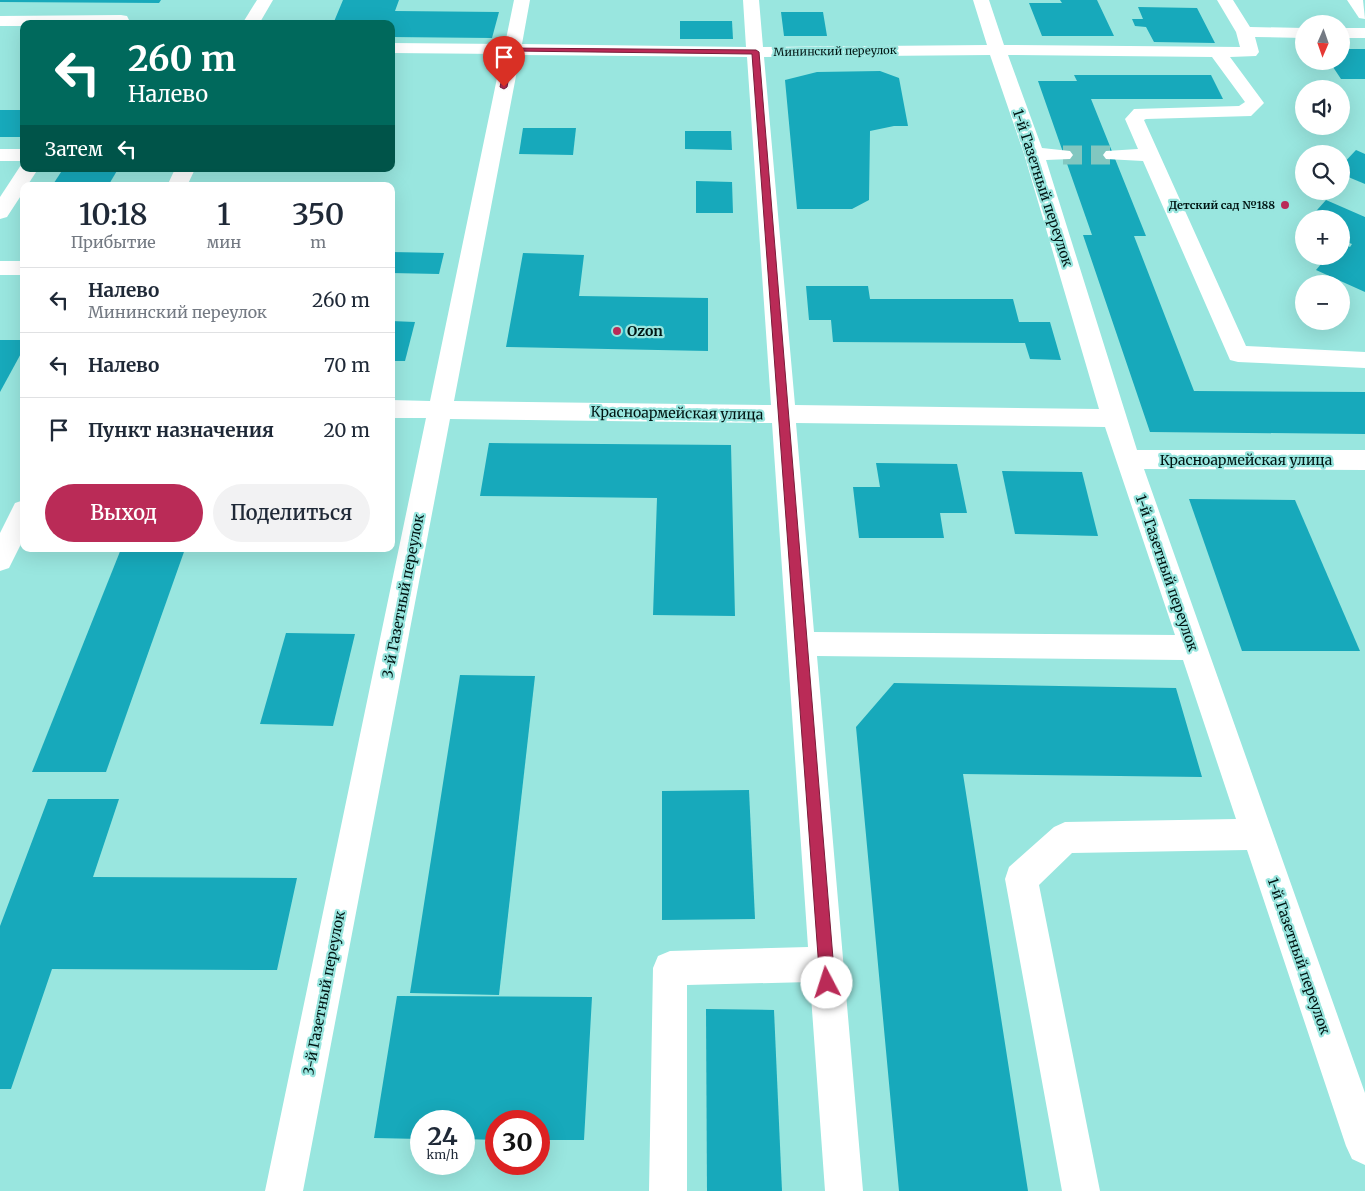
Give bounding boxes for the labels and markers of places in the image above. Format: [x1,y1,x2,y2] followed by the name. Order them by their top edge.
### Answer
[483,36,525,87] pin
[1169,198,1275,212] place label: Детский сад №188
[1279,199,1291,211] marker: Детский сад №188
[627,322,663,340] place label: Ozon
[611,325,623,337] marker: Ozon

